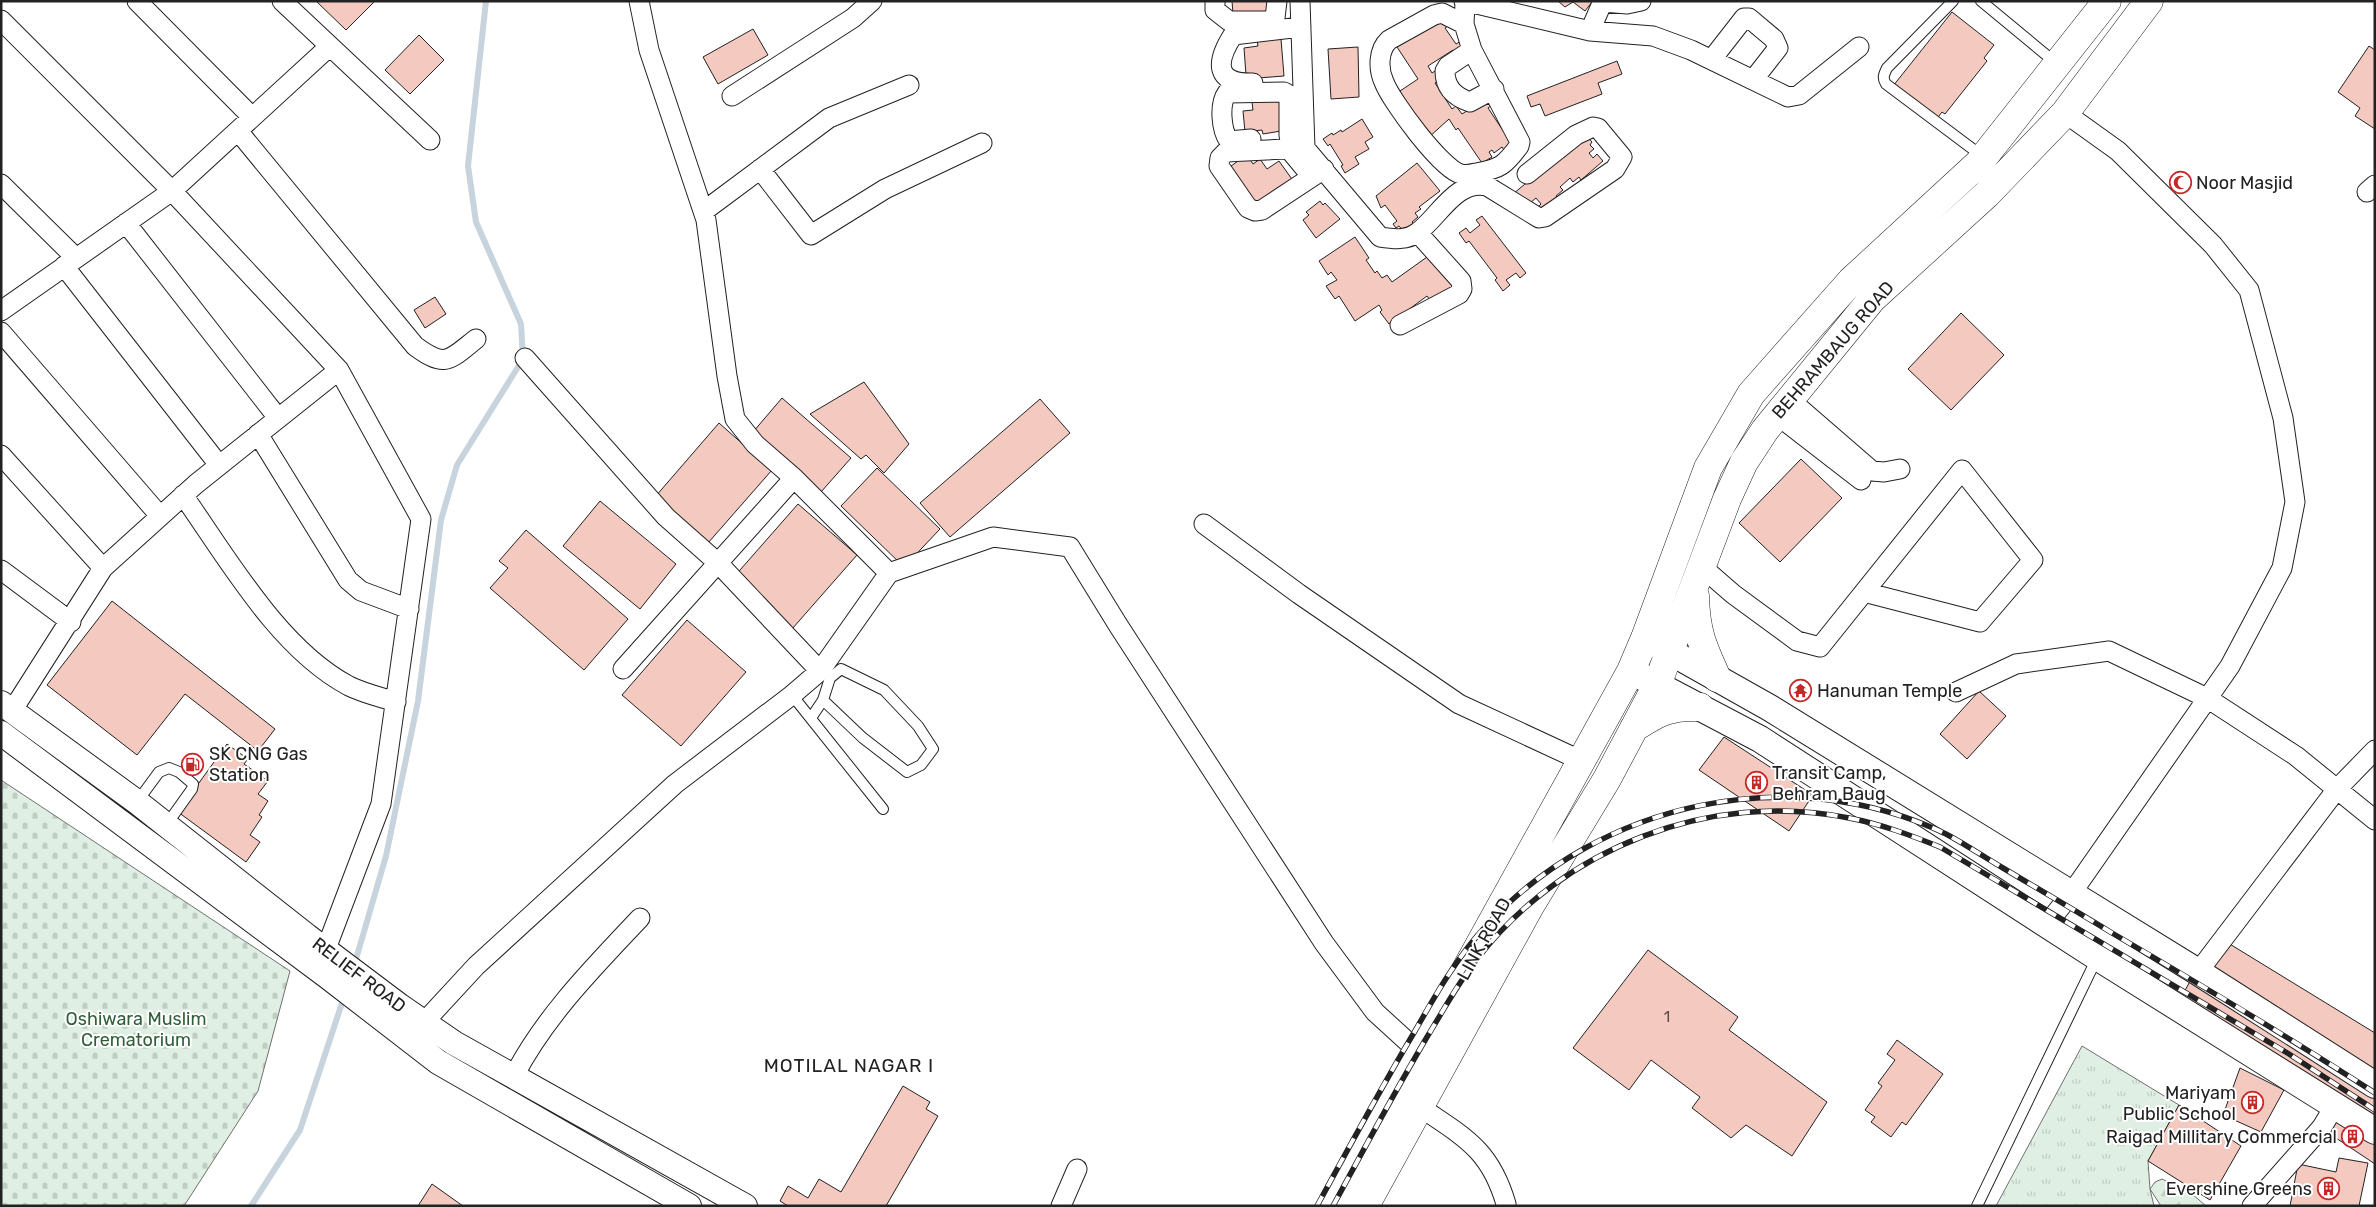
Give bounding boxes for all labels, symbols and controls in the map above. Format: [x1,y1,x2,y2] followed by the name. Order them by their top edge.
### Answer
[2168,171,2192,195] mosque icon: Noor Masjid
[2196,172,2293,194] place label: Noor Masjid
[1767,277,1899,423] street label: BEHRAMBAUG ROAD
[1789,679,1813,703] temple icon: Hanuman Temple
[1817,680,1962,702] place label: Hanuman Temple
[209,743,308,786] place label: SK CNG Gas Station
[181,752,205,776] fuel station icon: SK CNG Gas Station
[1772,762,1886,805] place label: Transit Camp, Behram Baug
[1744,771,1768,795] building icon: Transit Camp, Behram Baug
[1452,894,1516,984] street label: LINK ROAD
[308,933,410,1017] street label: RELIEF ROAD
[66,1008,206,1051] park label: Oshiwara Muslim Crematorium
[1664,1008,1670,1026] house number: 1
[764,1054,934,1077] district label: MOTILAL NAGAR I
[2123,1082,2236,1125] place label: Mariyam Public School
[2240,1091,2264,1115] building icon: Mariyam Public School
[2341,1125,2365,1149] building icon: Raigad Millitary Commercial
[2106,1126,2337,1148] place label: Raigad Millitary Commercial
[2316,1177,2340,1201] building icon: Evershine Greens
[2166,1178,2312,1200] place label: Evershine Greens

